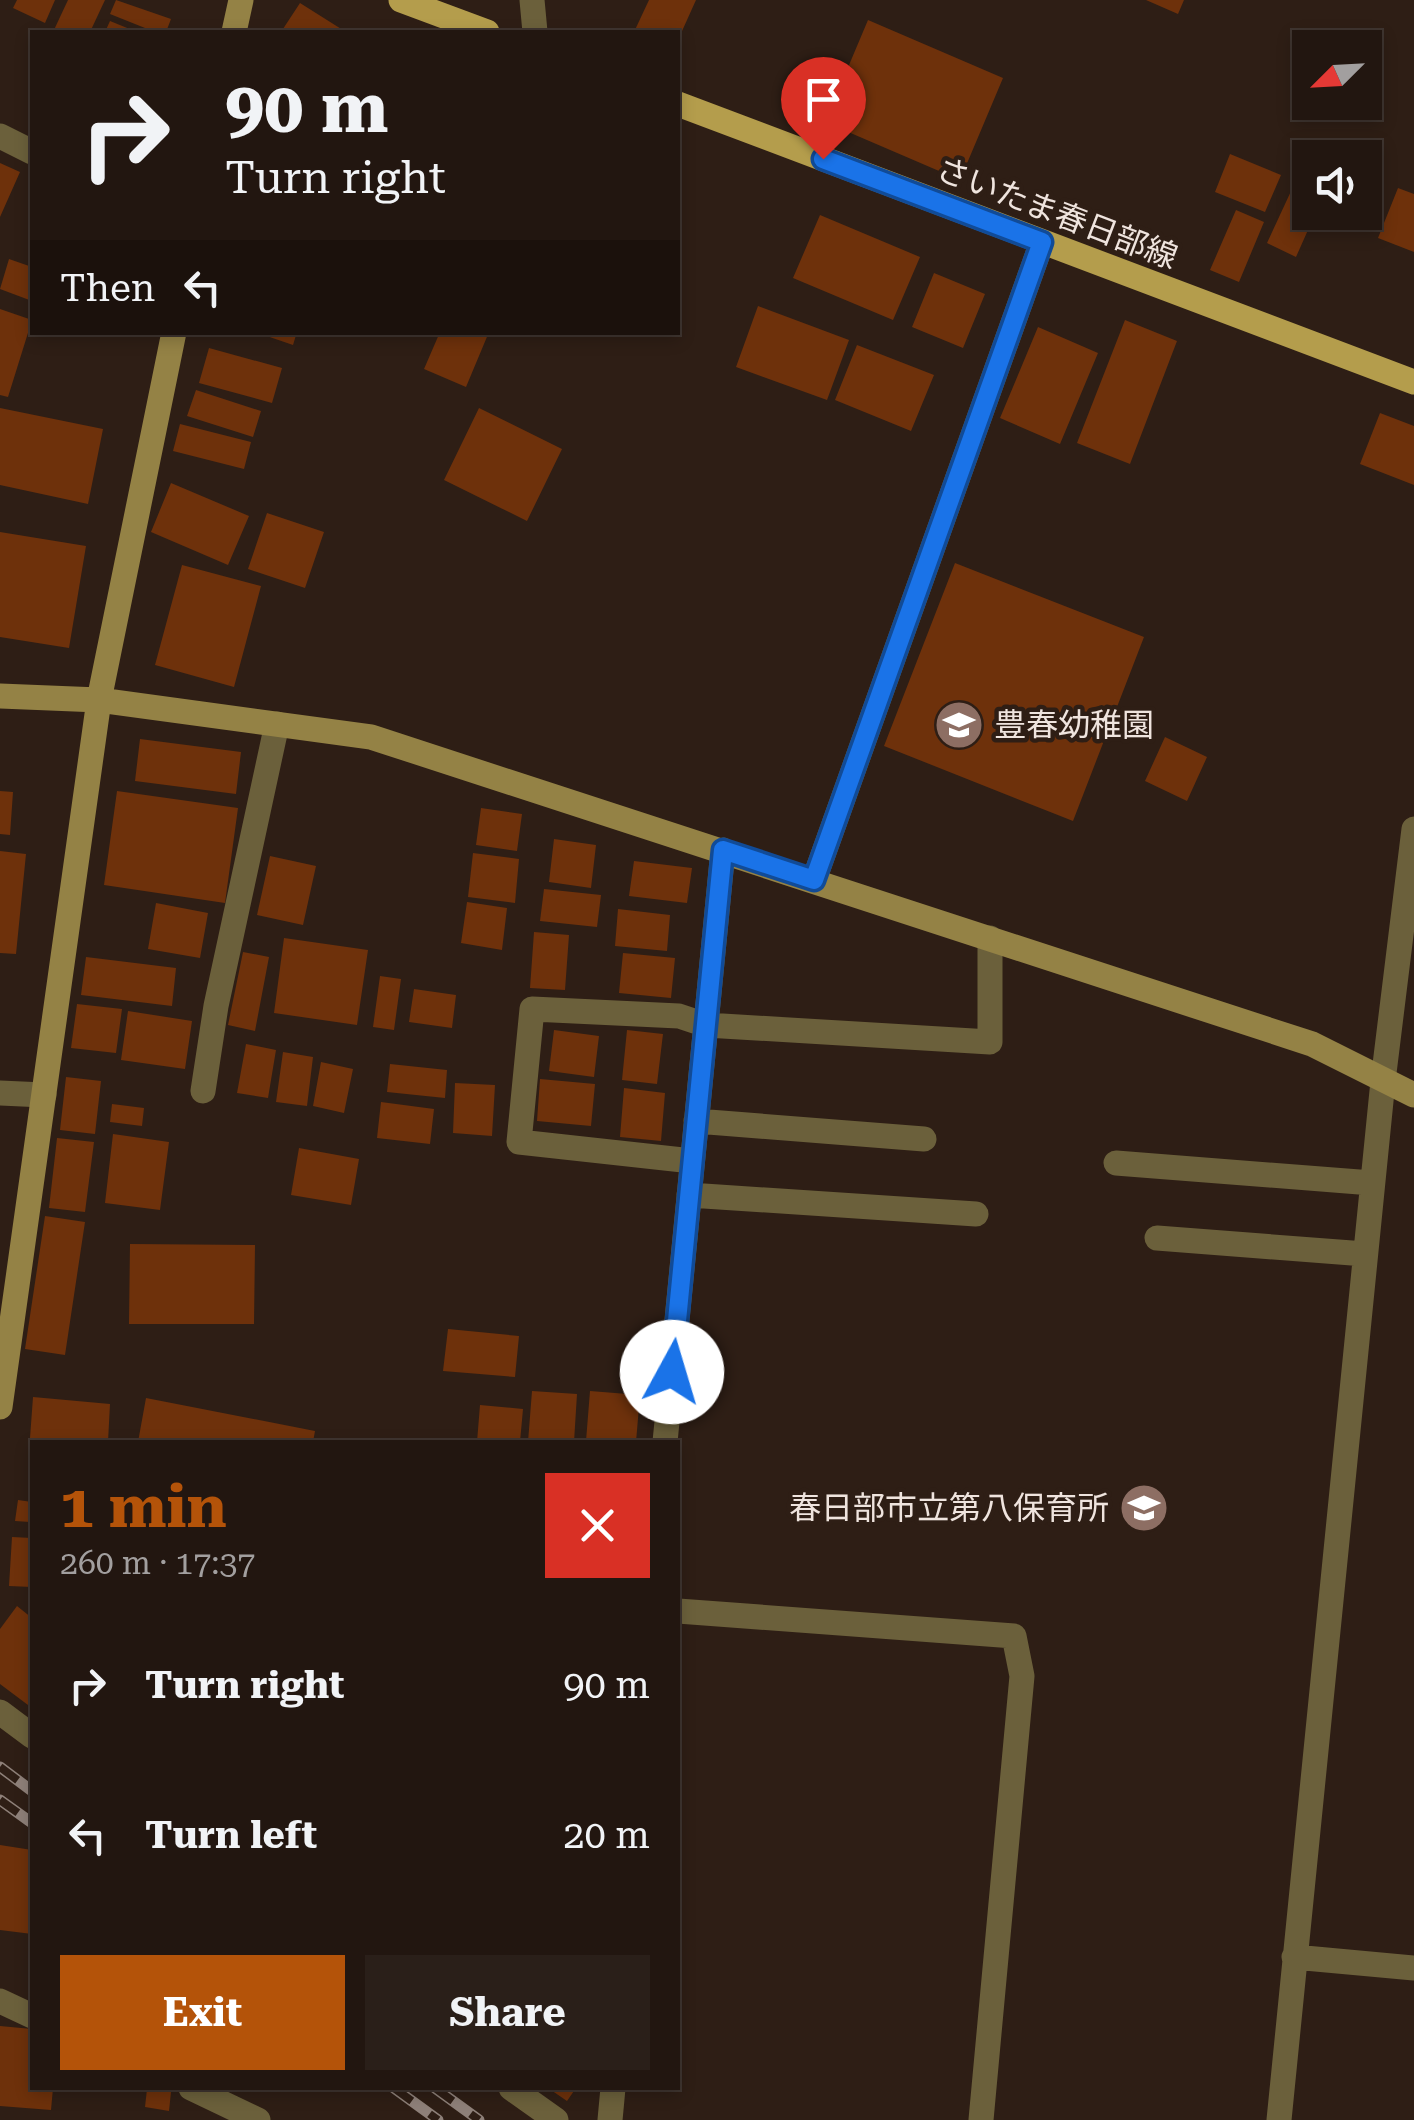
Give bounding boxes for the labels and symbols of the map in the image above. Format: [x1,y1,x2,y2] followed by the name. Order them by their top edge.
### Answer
[1292,30,1382,120] north arrow
[781,57,866,160] pin
[931,150,1183,276] street label: さいたま春日部線
[933,699,985,751] school or university icon: 豊春幼稚園
[994,706,1154,744] place label: 豊春幼稚園
[620,1320,724,1424] position arrow
[1118,1482,1170,1534] school or university icon: 春日部市立第八保育所
[789,1489,1109,1527] place label: 春日部市立第八保育所

